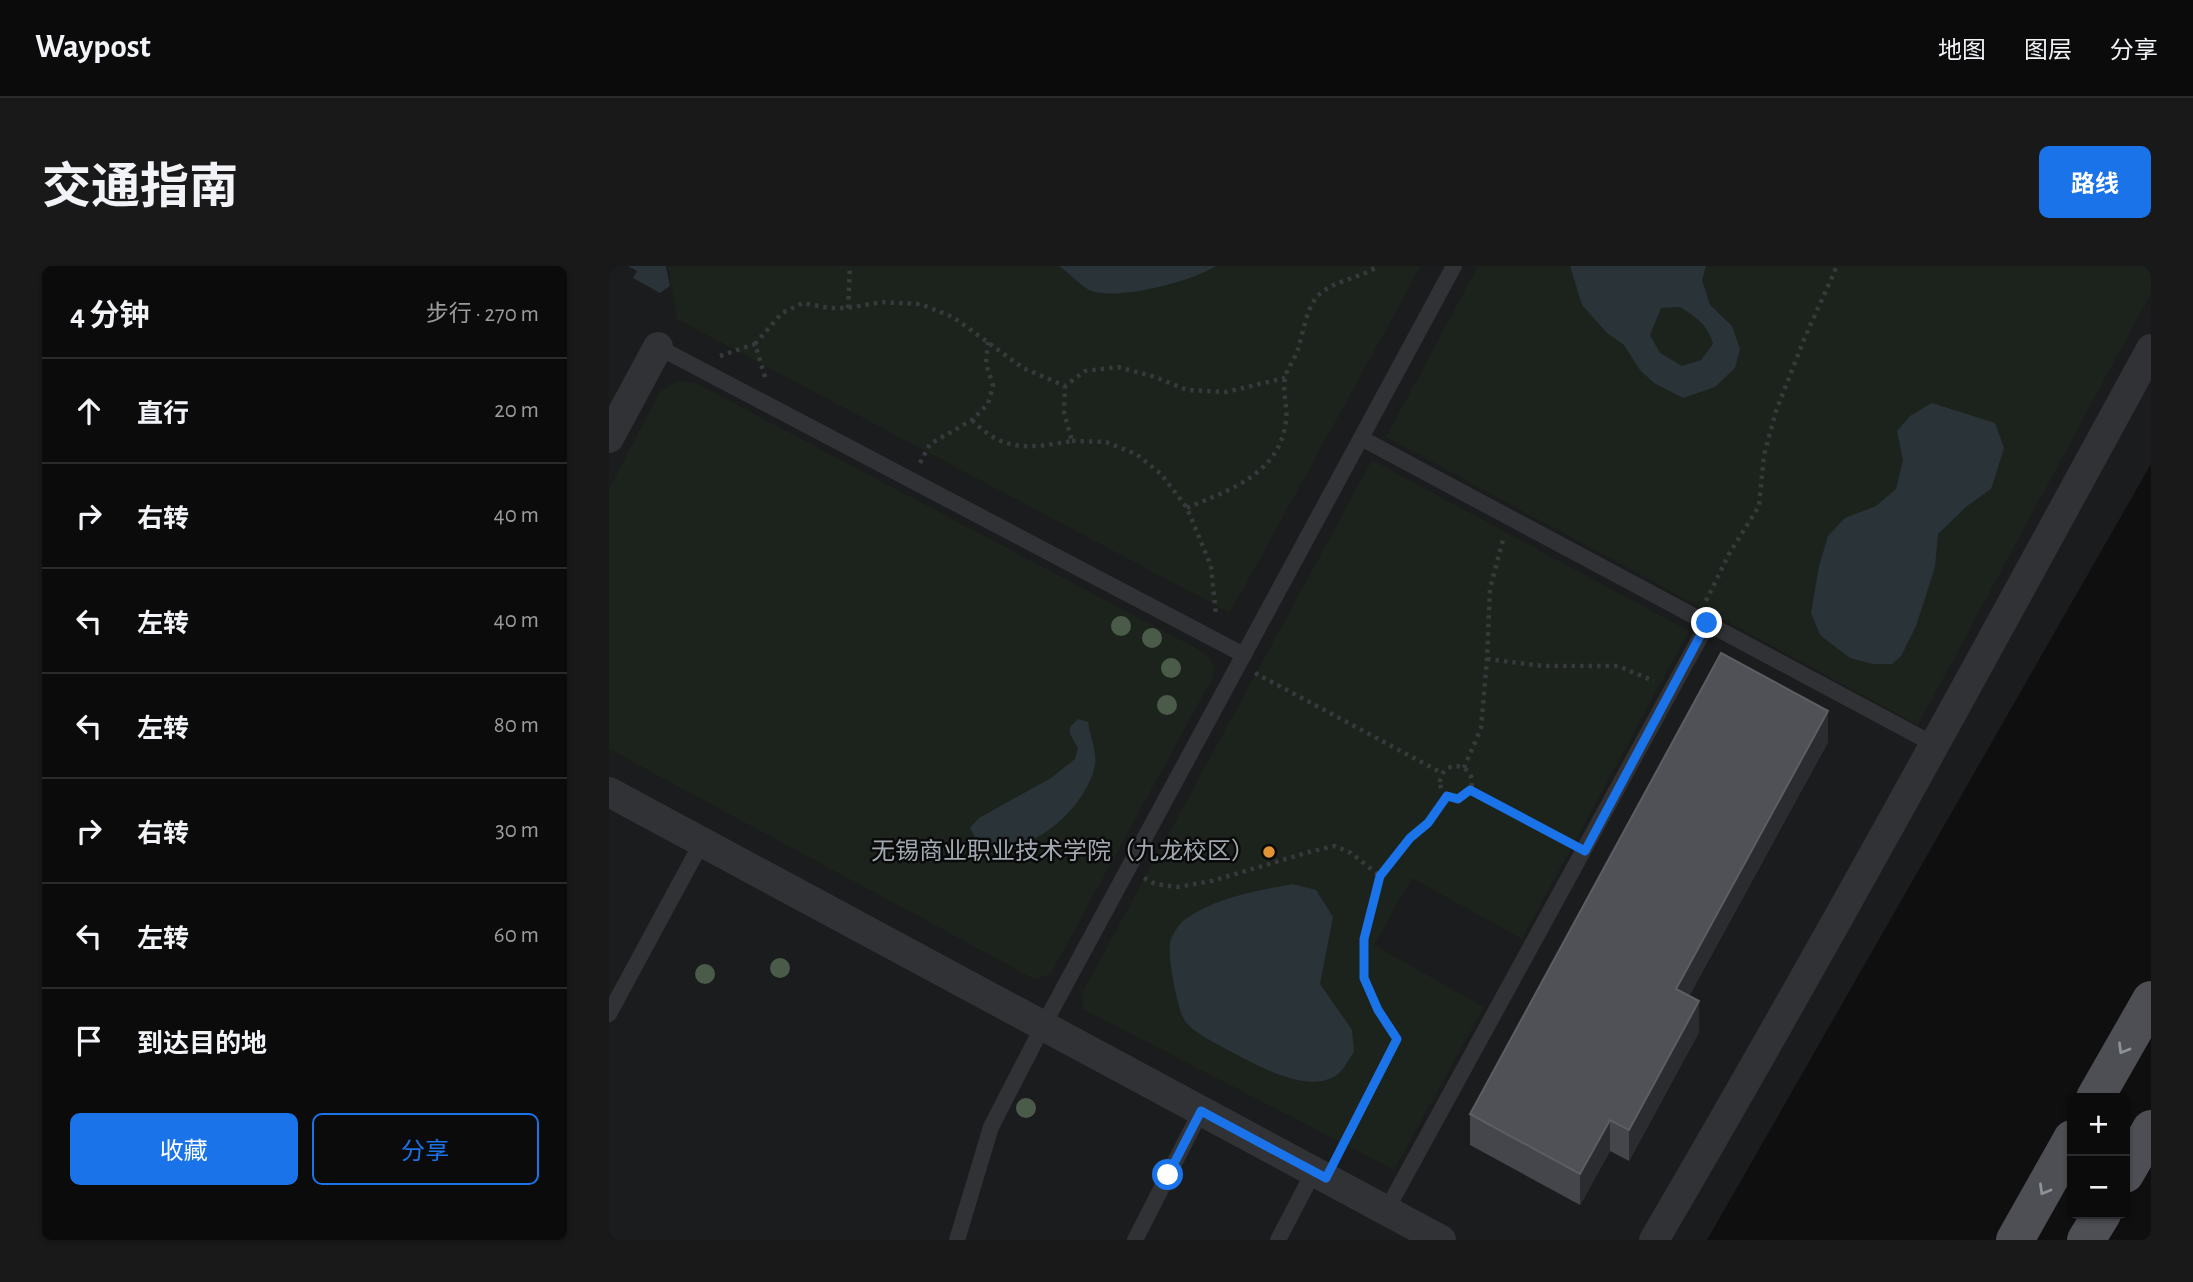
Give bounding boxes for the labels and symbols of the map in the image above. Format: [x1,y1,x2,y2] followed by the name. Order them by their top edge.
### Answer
[1691,607,1722,638] route end
[871,838,1255,864] place label: 无锡商业职业技术学院（九龙校区）
[1261,844,1277,860] marker: 无锡商业职业技术学院（九龙校区）
[2118,1042,2131,1055] one-way arrow
[1152,1159,1183,1190] route start
[2039,1182,2052,1195] one-way arrow

